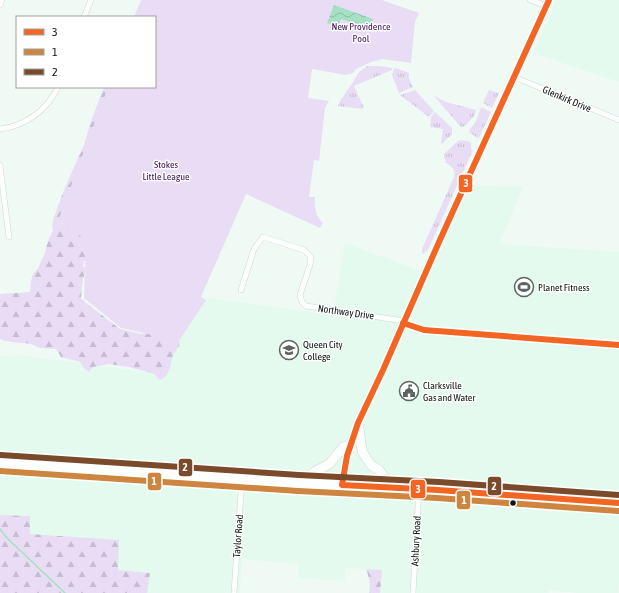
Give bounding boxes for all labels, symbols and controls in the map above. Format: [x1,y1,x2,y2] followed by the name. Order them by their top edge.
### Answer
[16,16,156,88] legend
[332,21,391,44] park label: New Providence Pool
[52,25,58,39] text: 3
[52,45,58,59] text: 1
[52,65,58,79] text: 2
[541,84,593,114] street label: Glenkirk Drive
[142,159,190,182] park label: Stokes Little League
[458,174,473,193] line badge: 3
[463,177,469,189] text: 3
[513,276,535,298] sports icon: Planet Fitness
[538,282,590,293] place label: Planet Fitness
[317,303,375,321] street label: Northway Drive
[278,339,300,361] school or university icon: Queen City College
[303,339,343,362] place label: Queen City College
[398,380,420,402] public building icon: Clarksville Gas and Water
[423,380,476,403] place label: Clarksville Gas and Water
[178,458,193,477] line badge: 2
[182,461,188,473] text: 2
[147,472,162,491] line badge: 1
[151,475,157,487] text: 1
[487,476,502,496] line badge: 2
[410,479,426,499] line badge: 3
[491,480,497,492] text: 2
[415,483,421,495] text: 3
[456,490,471,510] line badge: 1
[461,494,467,506] text: 1
[508,498,518,508] unlabelled marker
[231,514,245,558] street label: Taylor Road
[409,515,423,566] street label: Ashbury Road

